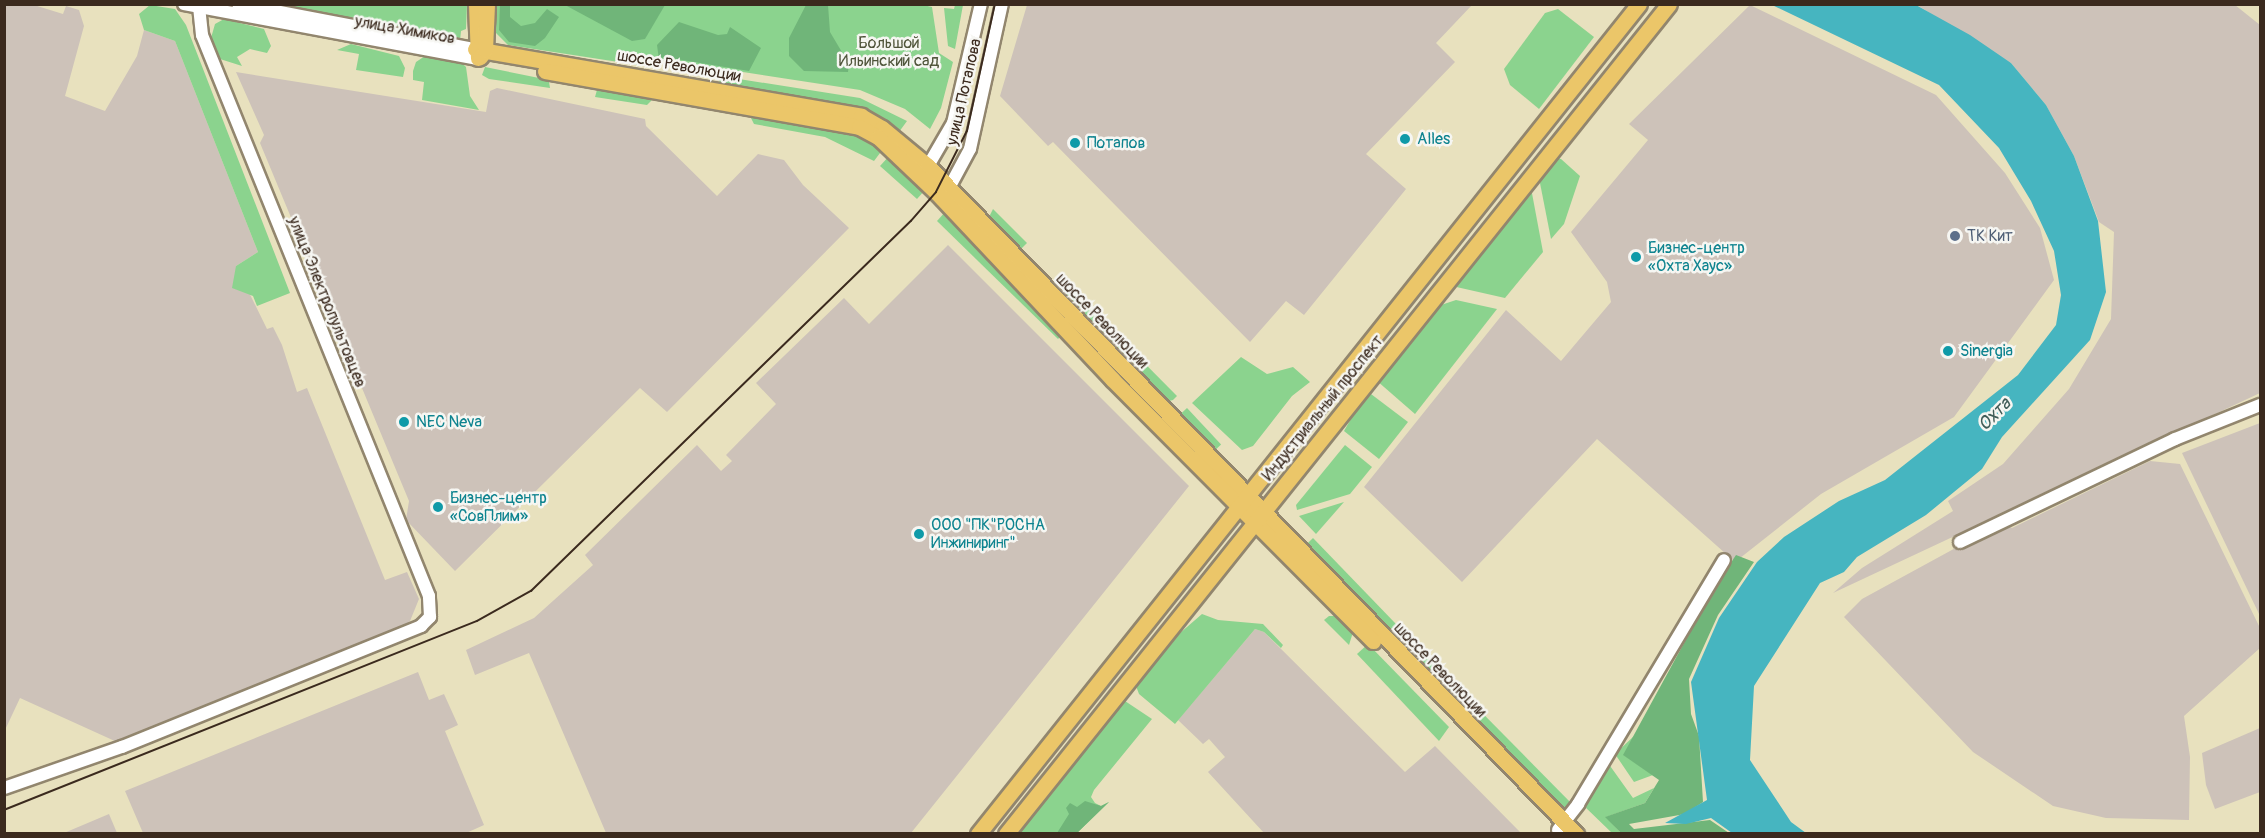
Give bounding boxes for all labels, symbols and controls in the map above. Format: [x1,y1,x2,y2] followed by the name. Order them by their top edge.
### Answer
[353,12,457,48] street label: улица Химиков
[839,33,939,71] park label: Большой Ильинский сад
[942,37,986,147] street label: улица Потапова
[616,46,742,86] street label: шоссе Революции
[1417,129,1450,149] place label: Alles
[1398,132,1412,146] marker: Alles
[1087,133,1145,153] place label: Потапов
[1068,136,1082,150] marker: Потапов
[284,214,370,390] street label: улица Электропультовцев
[1967,226,2013,246] place label: ТК Кит
[1948,229,1962,243] marker: ТК Кит
[1648,238,1745,276] place label: Бизнес-центр «Охта Хаус»
[1629,250,1643,264] marker: Бизнес-центр «Охта Хаус»
[1052,269,1152,373] street label: шоссе Революции
[1258,331,1388,485] street label: Индустриальный проспект
[1960,341,2013,361] place label: Sinergia
[1941,344,1955,358] marker: Sinergia
[1974,394,2016,436] water label: Охта
[416,412,482,432] place label: NEC Neva
[397,415,411,429] marker: NEC Neva
[450,488,547,526] place label: Бизнес-центр «СовПлим»
[431,500,445,514] marker: Бизнес-центр «СовПлим»
[931,515,1045,553] place label: ООО "ПК"РОСНА Инжиниринг"
[912,527,926,541] marker: ООО "ПК"РОСНА Инжиниринг"
[1390,618,1490,722] street label: шоссе Революции

